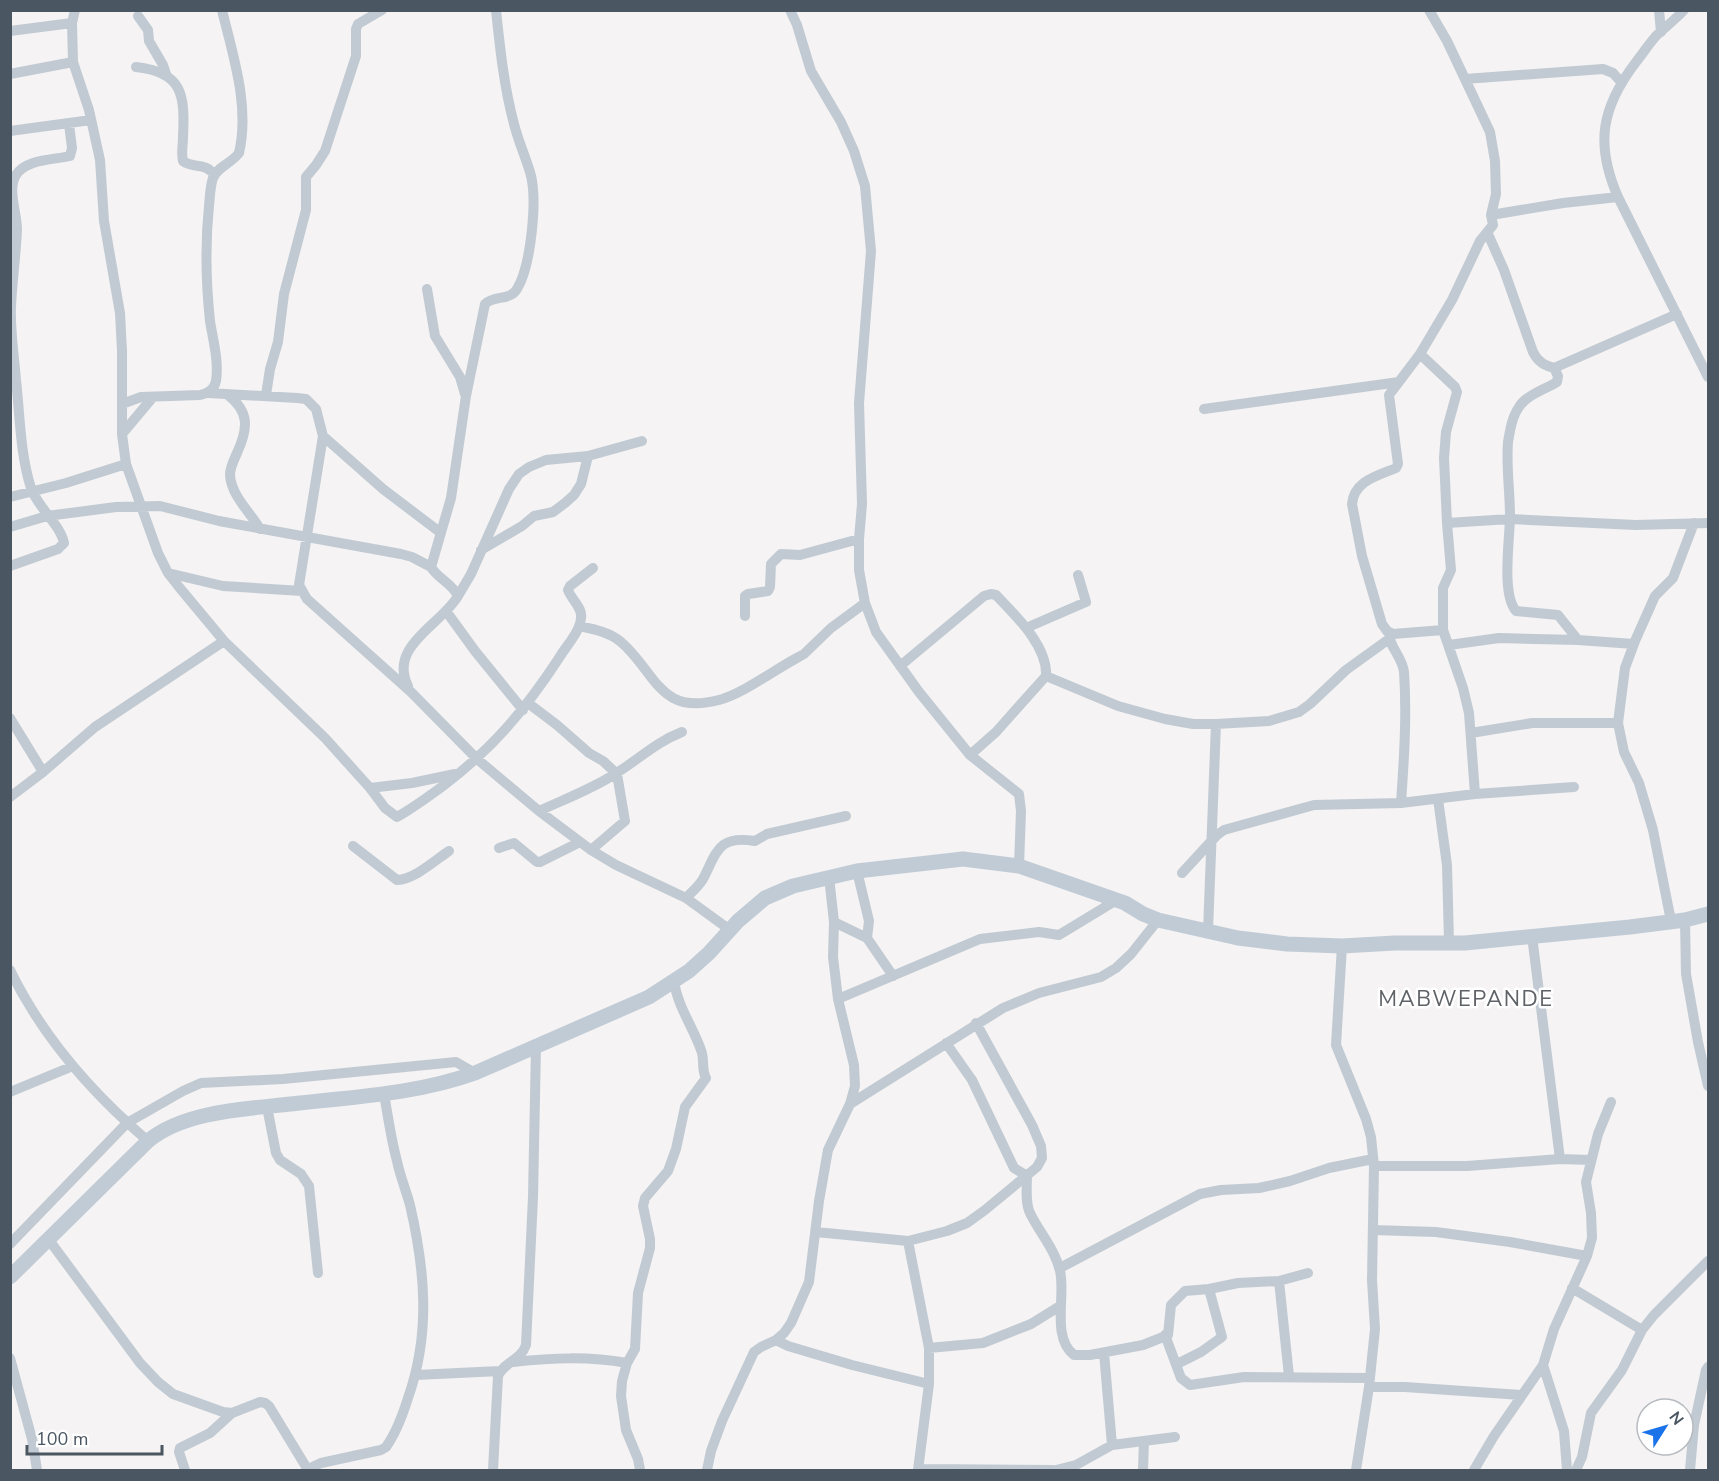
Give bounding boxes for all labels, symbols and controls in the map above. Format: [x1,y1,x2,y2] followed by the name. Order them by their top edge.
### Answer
[1378,984,1554,1014] district label: MABWEPANDE
[1635,1397,1695,1457] north arrow
[1664,1407,1689,1430] text: N
[27,1418,162,1456] scale bar
[36,1427,88,1451] text: 100 m

